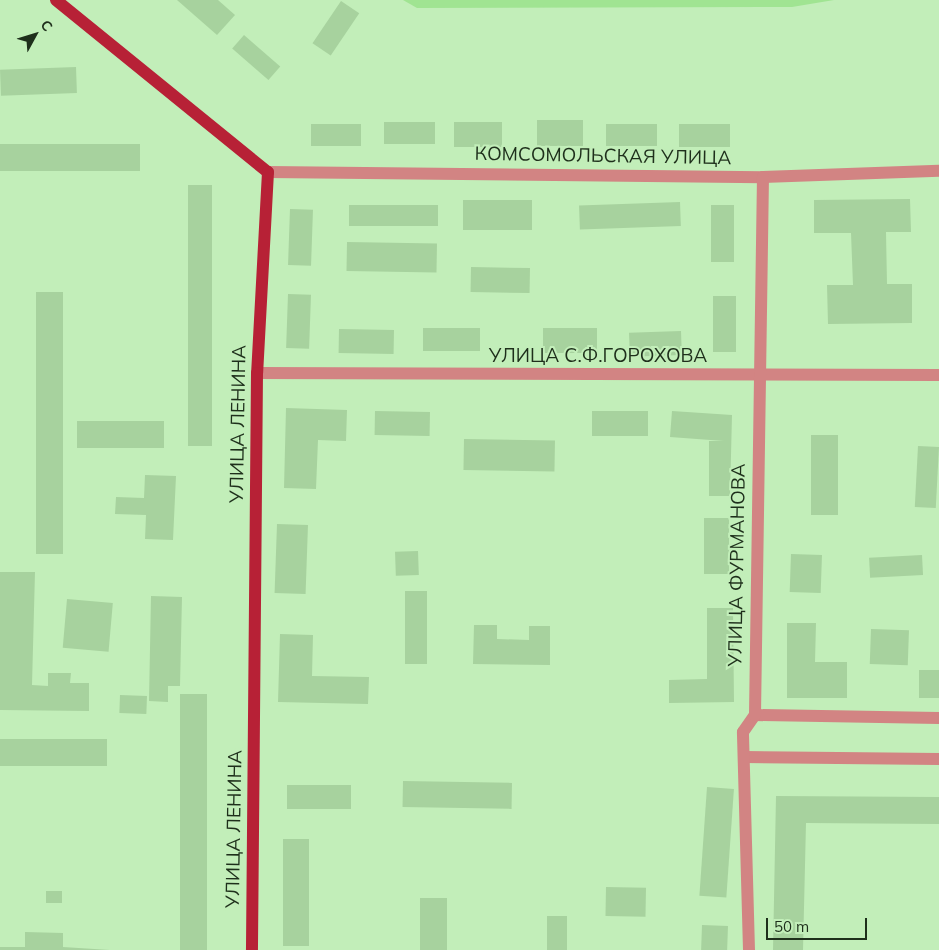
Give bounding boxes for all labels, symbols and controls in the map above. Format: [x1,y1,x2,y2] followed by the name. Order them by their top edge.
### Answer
[10,10,60,60] north arrow
[37,16,57,35] text: С
[474,142,732,170] street label: КОМСОМОЛЬСКАЯ УЛИЦА
[225,345,251,503] street label: УЛИЦА ЛЕНИНА
[489,345,707,367] street label: УЛИЦА С.Ф.ГОРОХОВА
[724,463,750,667] street label: УЛИЦА ФУРМАНОВА
[221,750,247,908] street label: УЛИЦА ЛЕНИНА
[769,908,870,940] scale bar
[774,917,809,936] text: 50 m

